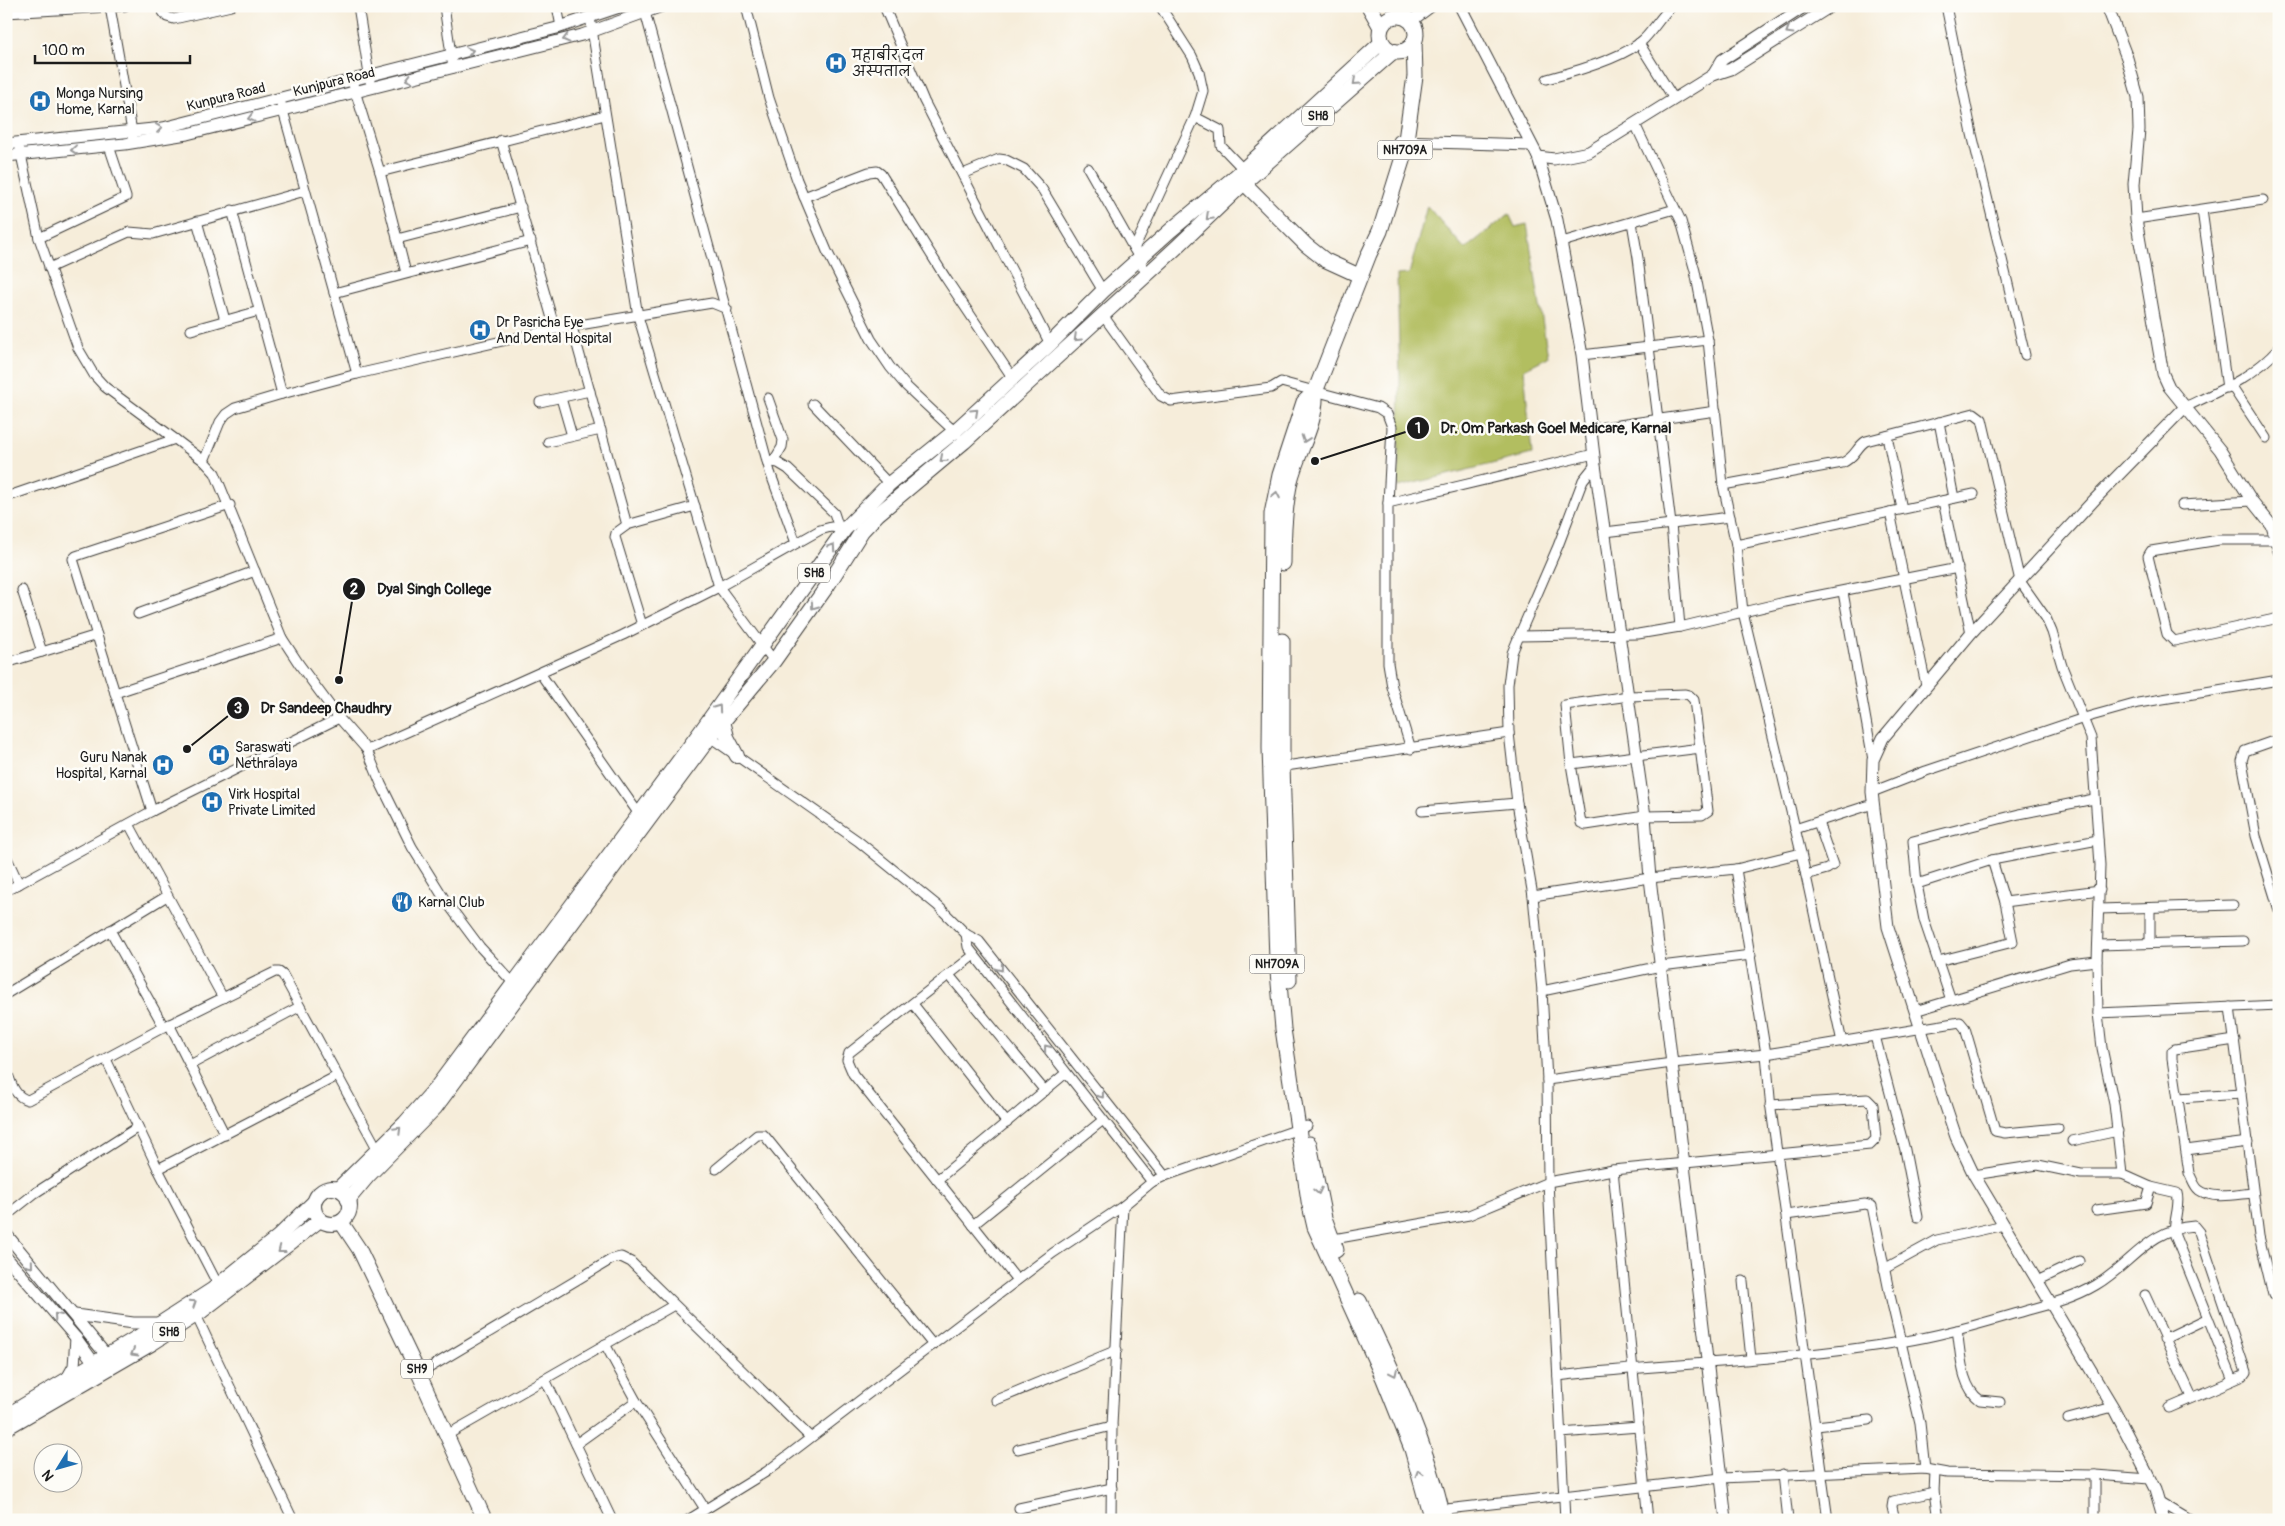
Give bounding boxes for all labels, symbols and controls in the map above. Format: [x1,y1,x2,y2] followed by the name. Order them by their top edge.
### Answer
[1786,25,1795,35] one-way arrow
[35,32,190,64] scale bar
[563,34,571,44] one-way arrow
[42,41,85,60] text: 100 m
[851,44,925,80] place label: महाबीर दल अस्पताल
[465,46,473,56] one-way arrow
[824,51,848,75] hospital icon: महाबीर दल अस्पताल
[291,64,377,100] street label: Kunjpura Road
[404,73,413,84] one-way arrow
[1353,76,1362,85] one-way arrow
[185,79,267,115] street label: Kunpura Road
[56,85,143,118] place label: Monga Nursing Home, Karnal
[28,89,52,113] hospital icon: Monga Nursing Home, Karnal
[1302,106,1334,125] road number: SH8
[247,113,255,123] one-way arrow
[155,124,164,134] one-way arrow
[1378,140,1432,160] road number: NH709A
[70,144,78,155] one-way arrow
[1206,211,1215,220] one-way arrow
[496,314,612,347] place label: Dr Pasricha Eye And Dental Hospital
[468,318,492,342] hospital icon: Dr Pasricha Eye And Dental Hospital
[1073,332,1082,341] one-way arrow
[969,409,978,418] one-way arrow
[1406,413,1682,443] callout: Dr. Om Parkash Goel Medicare, Karnal
[1415,419,1421,438] text: 1
[1441,419,1671,438] text: Dr. Om Parkash Goel Medicare, Karnal
[1300,434,1310,442] one-way arrow
[940,454,949,463] one-way arrow
[1270,491,1281,499] one-way arrow
[826,543,835,553] one-way arrow
[798,564,830,582] road number: SH8
[342,574,501,604] callout: Dyal Singh College
[350,580,358,599] text: 2
[377,580,492,599] text: Dyal Singh College
[811,600,820,610] one-way arrow
[225,693,401,723] callout: Dr Sandeep Chaudhry
[234,699,242,718] text: 3
[260,699,392,718] text: Dr Sandeep Chaudhry
[712,704,721,714] one-way arrow
[235,739,297,772] place label: Saraswati Nethralaya
[207,743,231,767] hospital icon: Saraswati Nethralaya
[55,749,147,782] place label: Guru Nanak Hospital, Karnal
[151,753,175,777] hospital icon: Guru Nanak Hospital, Karnal
[228,786,316,819] place label: Virk Hospital Private Limited
[200,790,224,814] hospital icon: Virk Hospital Private Limited
[390,890,414,914] restaurant icon: Karnal Club
[418,894,485,911] place label: Karnal Club
[1250,954,1304,974] road number: NH709A
[994,962,1003,972] one-way arrow
[1044,1045,1052,1054] one-way arrow
[1095,1089,1104,1099] one-way arrow
[392,1127,401,1136] one-way arrow
[1312,1186,1323,1195] one-way arrow
[278,1244,287,1253] one-way arrow
[24,1259,33,1268] one-way arrow
[187,1299,196,1309] one-way arrow
[54,1312,63,1321] one-way arrow
[153,1322,185,1341] road number: SH8
[131,1347,140,1357] one-way arrow
[401,1360,433,1378] road number: SH9
[1387,1368,1398,1377] one-way arrow
[32,1444,82,1494] north arrow
[38,1467,58,1484] text: N
[1414,1469,1424,1478] one-way arrow

